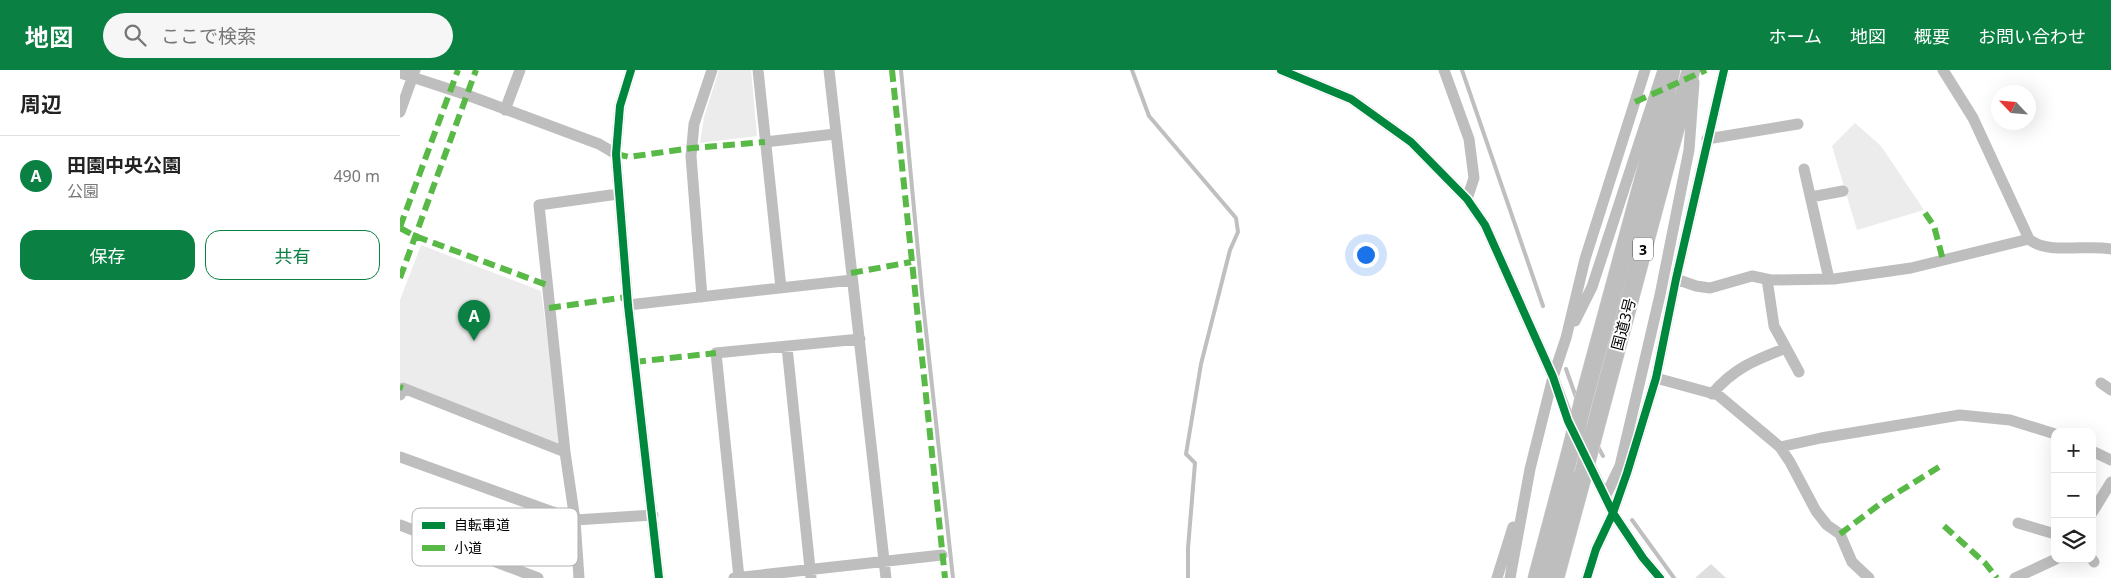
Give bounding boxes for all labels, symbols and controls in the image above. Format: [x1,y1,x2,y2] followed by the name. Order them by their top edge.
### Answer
[103,13,453,58] search box
[25,20,73,53] text: 地図
[121,21,149,49] icon: search
[161,23,256,49] text: ここで検索
[1769,24,1822,48] text: ホーム
[1850,24,1886,48] text: 地図
[1914,24,1950,48] text: 概要
[1978,24,2086,48] text: お問い合わせ
[1991,85,2036,130] north arrow
[20,90,62,118] text: 周辺
[67,152,181,178] text: 田園中央公園
[30,165,42,187] text: A
[333,165,380,187] text: 490 m
[67,180,99,202] text: 公園
[20,230,195,280] button: 保存
[205,230,380,280] button: 共有
[1633,238,1653,260] road number: 3
[1353,242,1379,268] your location
[1606,296,1640,352] street label: 国道3号
[458,300,490,341] pin: A
[2051,428,2096,563] map controls
[2051,428,2096,473] button: +
[2051,473,2096,518] button: −
[412,508,578,566] legend
[454,515,510,534] text: 自転車道
[2051,518,2096,563] button: layers
[454,538,482,557] text: 小道

